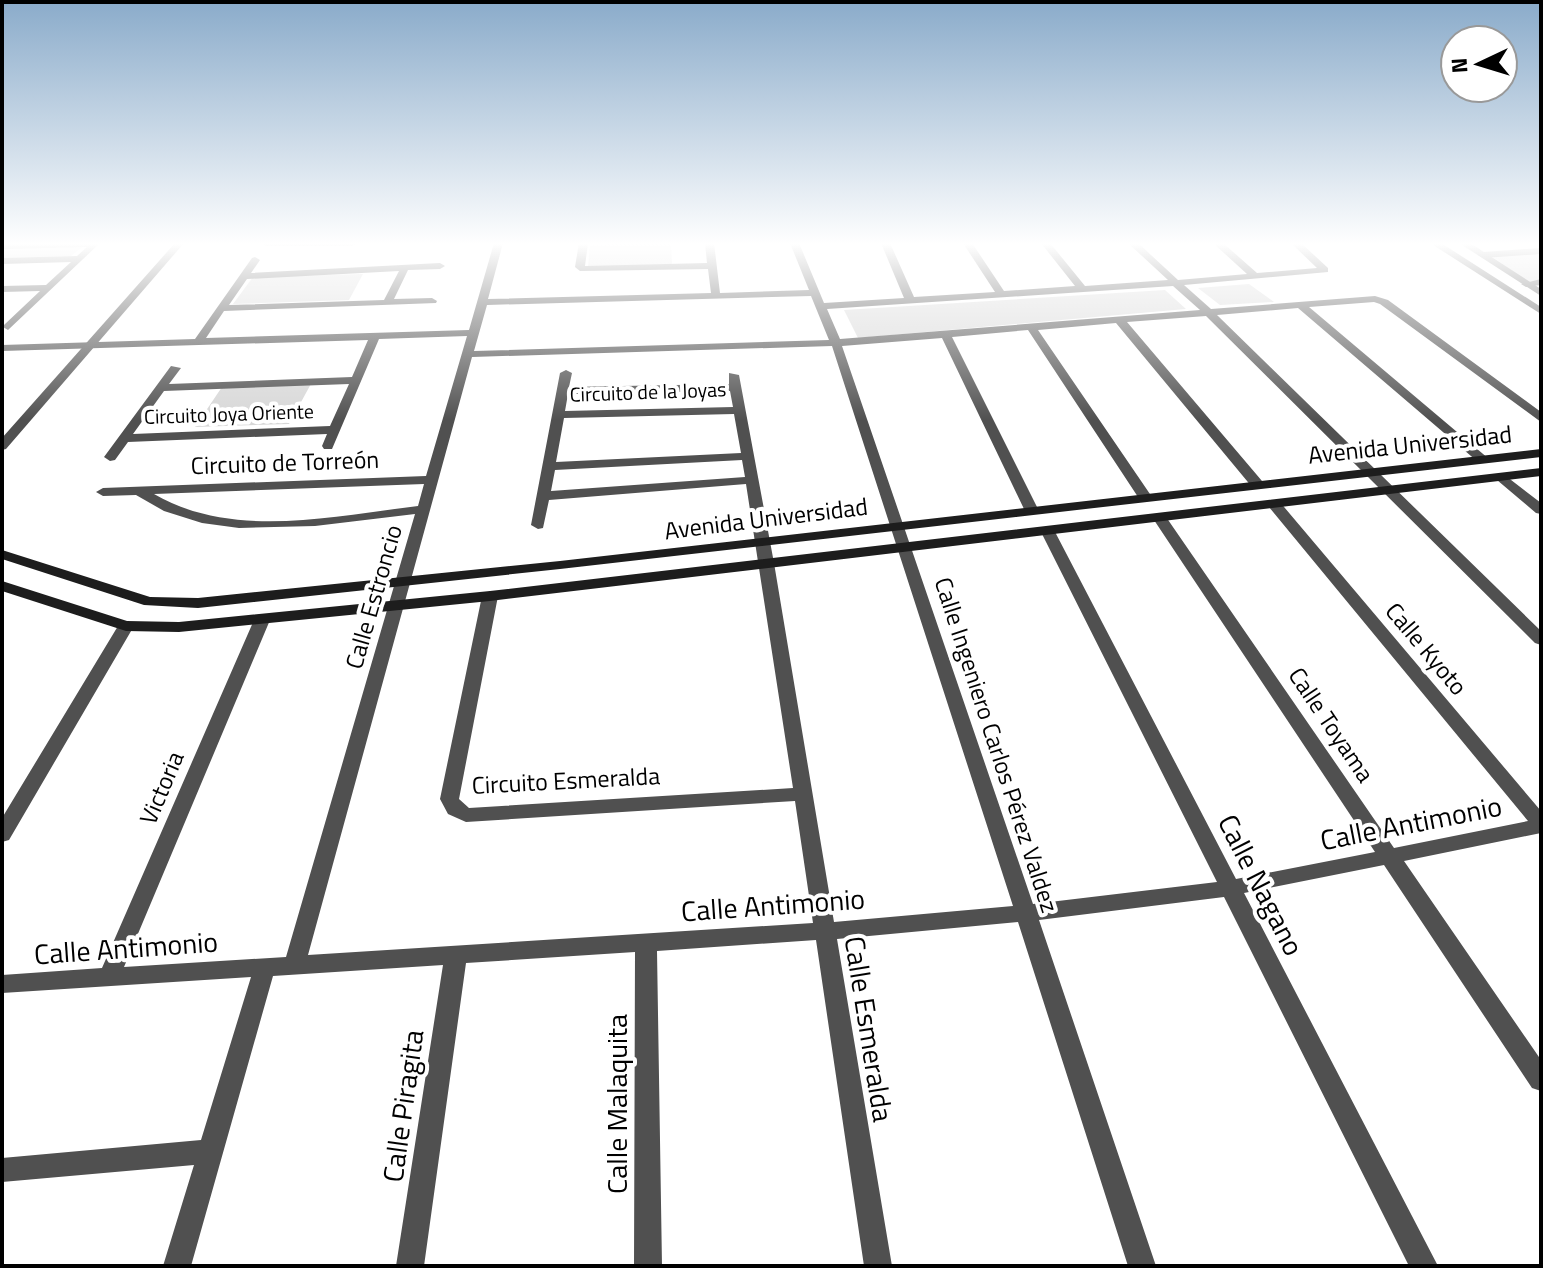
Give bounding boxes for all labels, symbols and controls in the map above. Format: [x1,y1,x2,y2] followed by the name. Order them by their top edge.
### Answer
[1439,24,1519,104] north arrow
[1442,57,1477,74] text: N
[569,373,727,410] street label: Circuito de la Joyas
[143,395,314,432] street label: Circuito Joya Oriente
[1306,415,1514,473] street label: Avenida Universidad
[190,441,380,483] street label: Circuito de Torreón
[662,488,870,548] street label: Avenida Universidad
[335,520,411,673] street label: Calle Estroncio
[926,573,1068,917] street label: Calle Ingeniero Carlos Pérez Valdez
[1377,594,1476,703] street label: Calle Kyoto
[1280,660,1384,789] street label: Calle Toyama
[130,745,193,830] street label: Victoria
[471,757,661,803] street label: Circuito Esmeralda
[1316,784,1505,861] street label: Calle Antimonio
[1207,807,1315,963] street label: Calle Nagano
[680,877,866,932] street label: Calle Antimonio
[33,920,219,975] street label: Calle Antimonio
[834,933,905,1125] street label: Calle Esmeralda
[595,1014,638,1194] street label: Calle Malaquita
[371,1027,434,1185] street label: Calle Piragita

